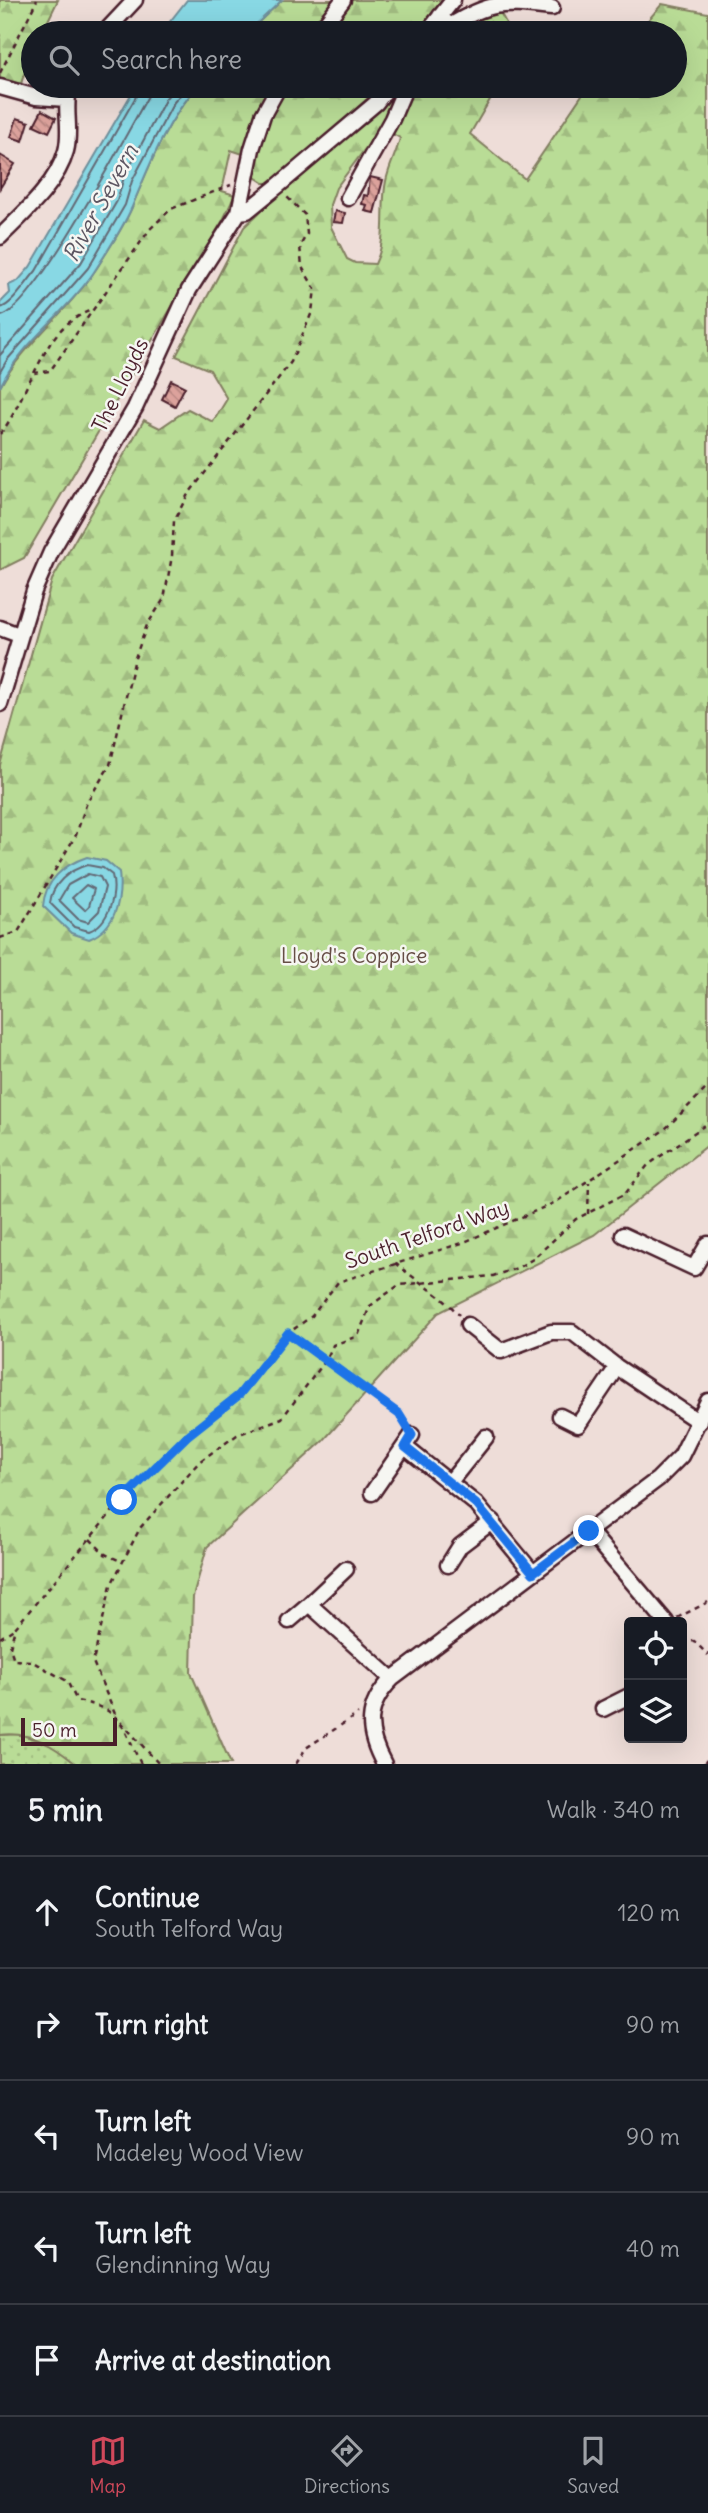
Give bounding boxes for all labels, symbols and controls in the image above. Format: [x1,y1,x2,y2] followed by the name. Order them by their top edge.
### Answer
[21,21,687,98] search box
[45,41,83,79] icon: search
[101,43,242,76] text: Search here
[56,139,144,267] water label: River Severn
[86,334,154,436] street label: The Lloyds
[281,942,427,969] park label: Lloyd's Coppice
[341,1193,513,1275] street label: South Telford Way
[106,1484,137,1515] route start
[573,1515,604,1546] route end
[624,1617,687,1743] map controls
[624,1617,687,1680] button: locate
[624,1680,687,1743] button: layers
[21,1715,117,1747] scale bar
[32,1718,77,1742] text: 50 m
[28,1791,103,1829] text: 5 min
[547,1795,680,1824] text: Walk · 340 m
[95,1881,200,1914] text: Continue
[28,1893,66,1931] icon: ahead
[617,1898,680,1927] text: 120 m
[95,1914,283,1943] text: South Telford Way
[28,2005,66,2043] icon: right
[95,2008,208,2041] text: Turn right
[626,2010,680,2039] text: 90 m
[95,2105,191,2138] text: Turn left
[28,2117,66,2155] icon: left
[626,2122,680,2151] text: 90 m
[95,2138,303,2167] text: Madeley Wood View
[95,2217,191,2250] text: Turn left
[28,2229,66,2267] icon: left
[626,2234,680,2263] text: 40 m
[95,2250,271,2279] text: Glendinning Way
[28,2341,66,2379] icon: arrive
[95,2344,331,2377] text: Arrive at destination
[89,2432,127,2498] tab: Map
[304,2432,390,2498] tab: Directions
[567,2432,619,2498] tab: Saved

